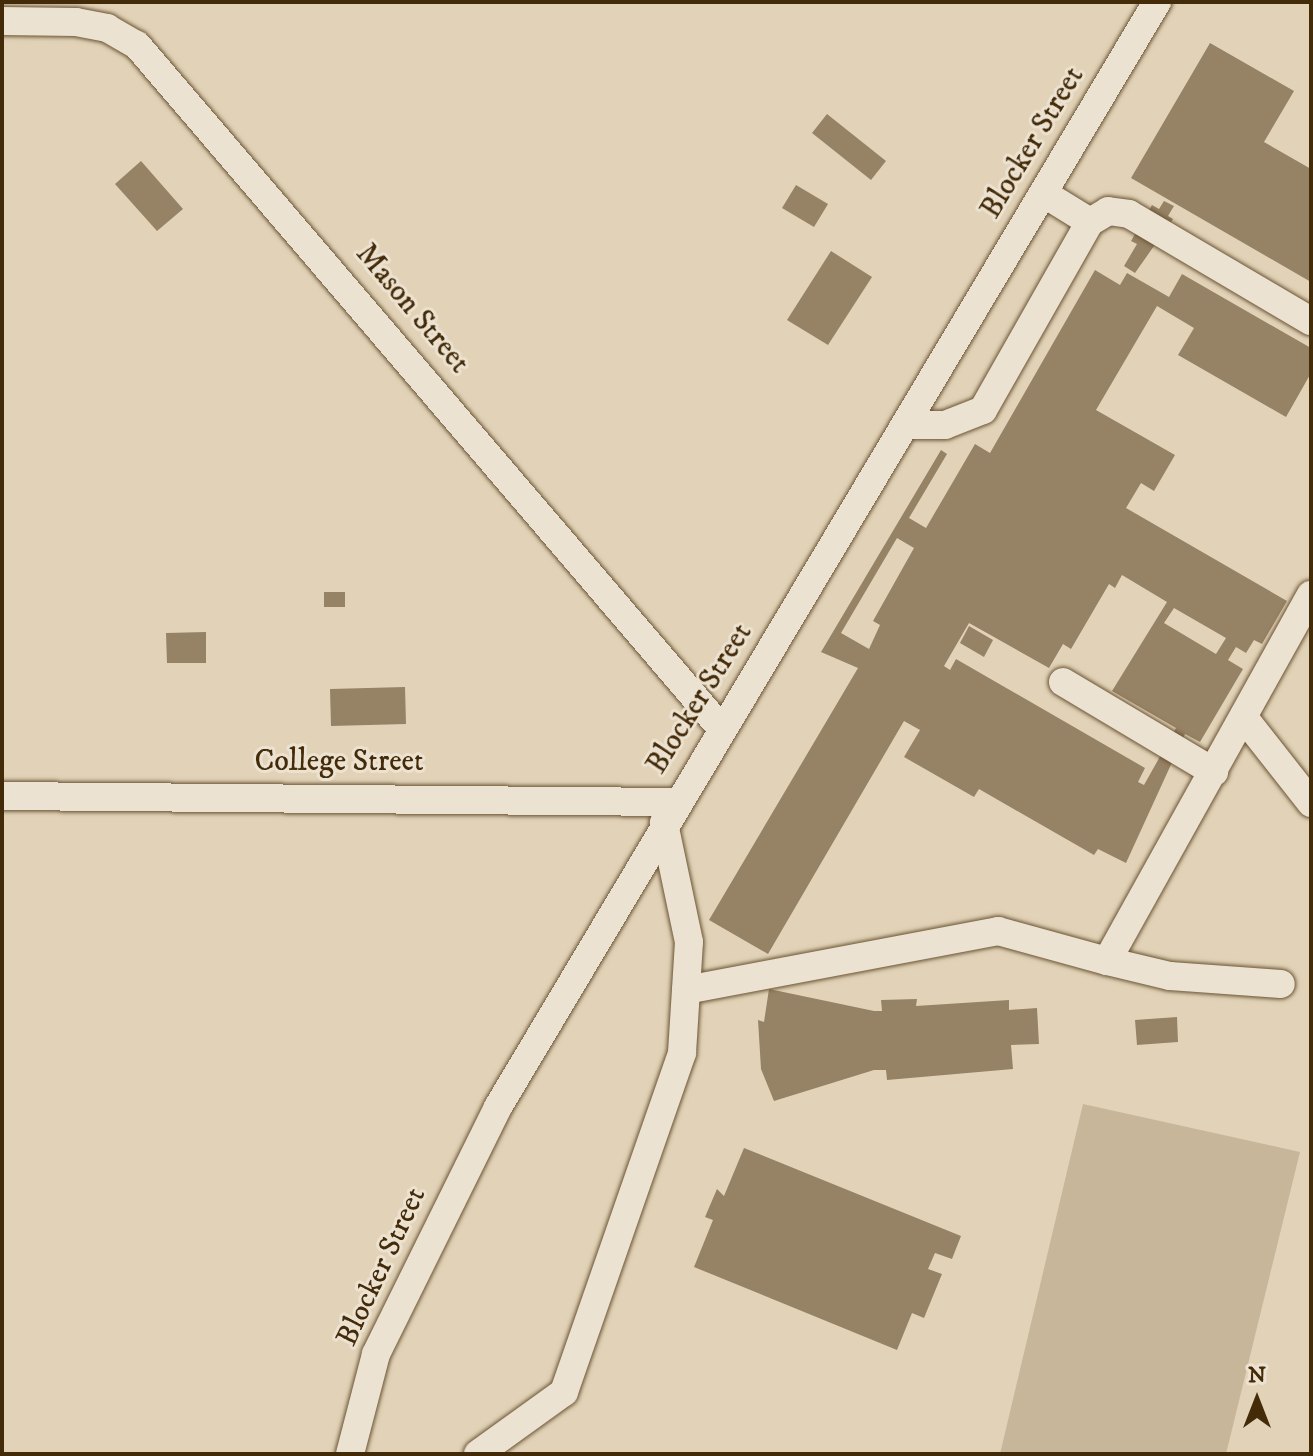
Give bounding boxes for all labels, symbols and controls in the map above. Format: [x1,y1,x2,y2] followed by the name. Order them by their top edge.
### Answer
[974,61,1092,225] street label: Blocker Street
[347,237,477,381] street label: Mason Street
[639,617,761,781] street label: Blocker Street
[254,744,424,780] street label: College Street
[330,1182,434,1352] street label: Blocker Street
[1217,1360,1297,1440] north arrow
[1248,1362,1266,1389] text: N

